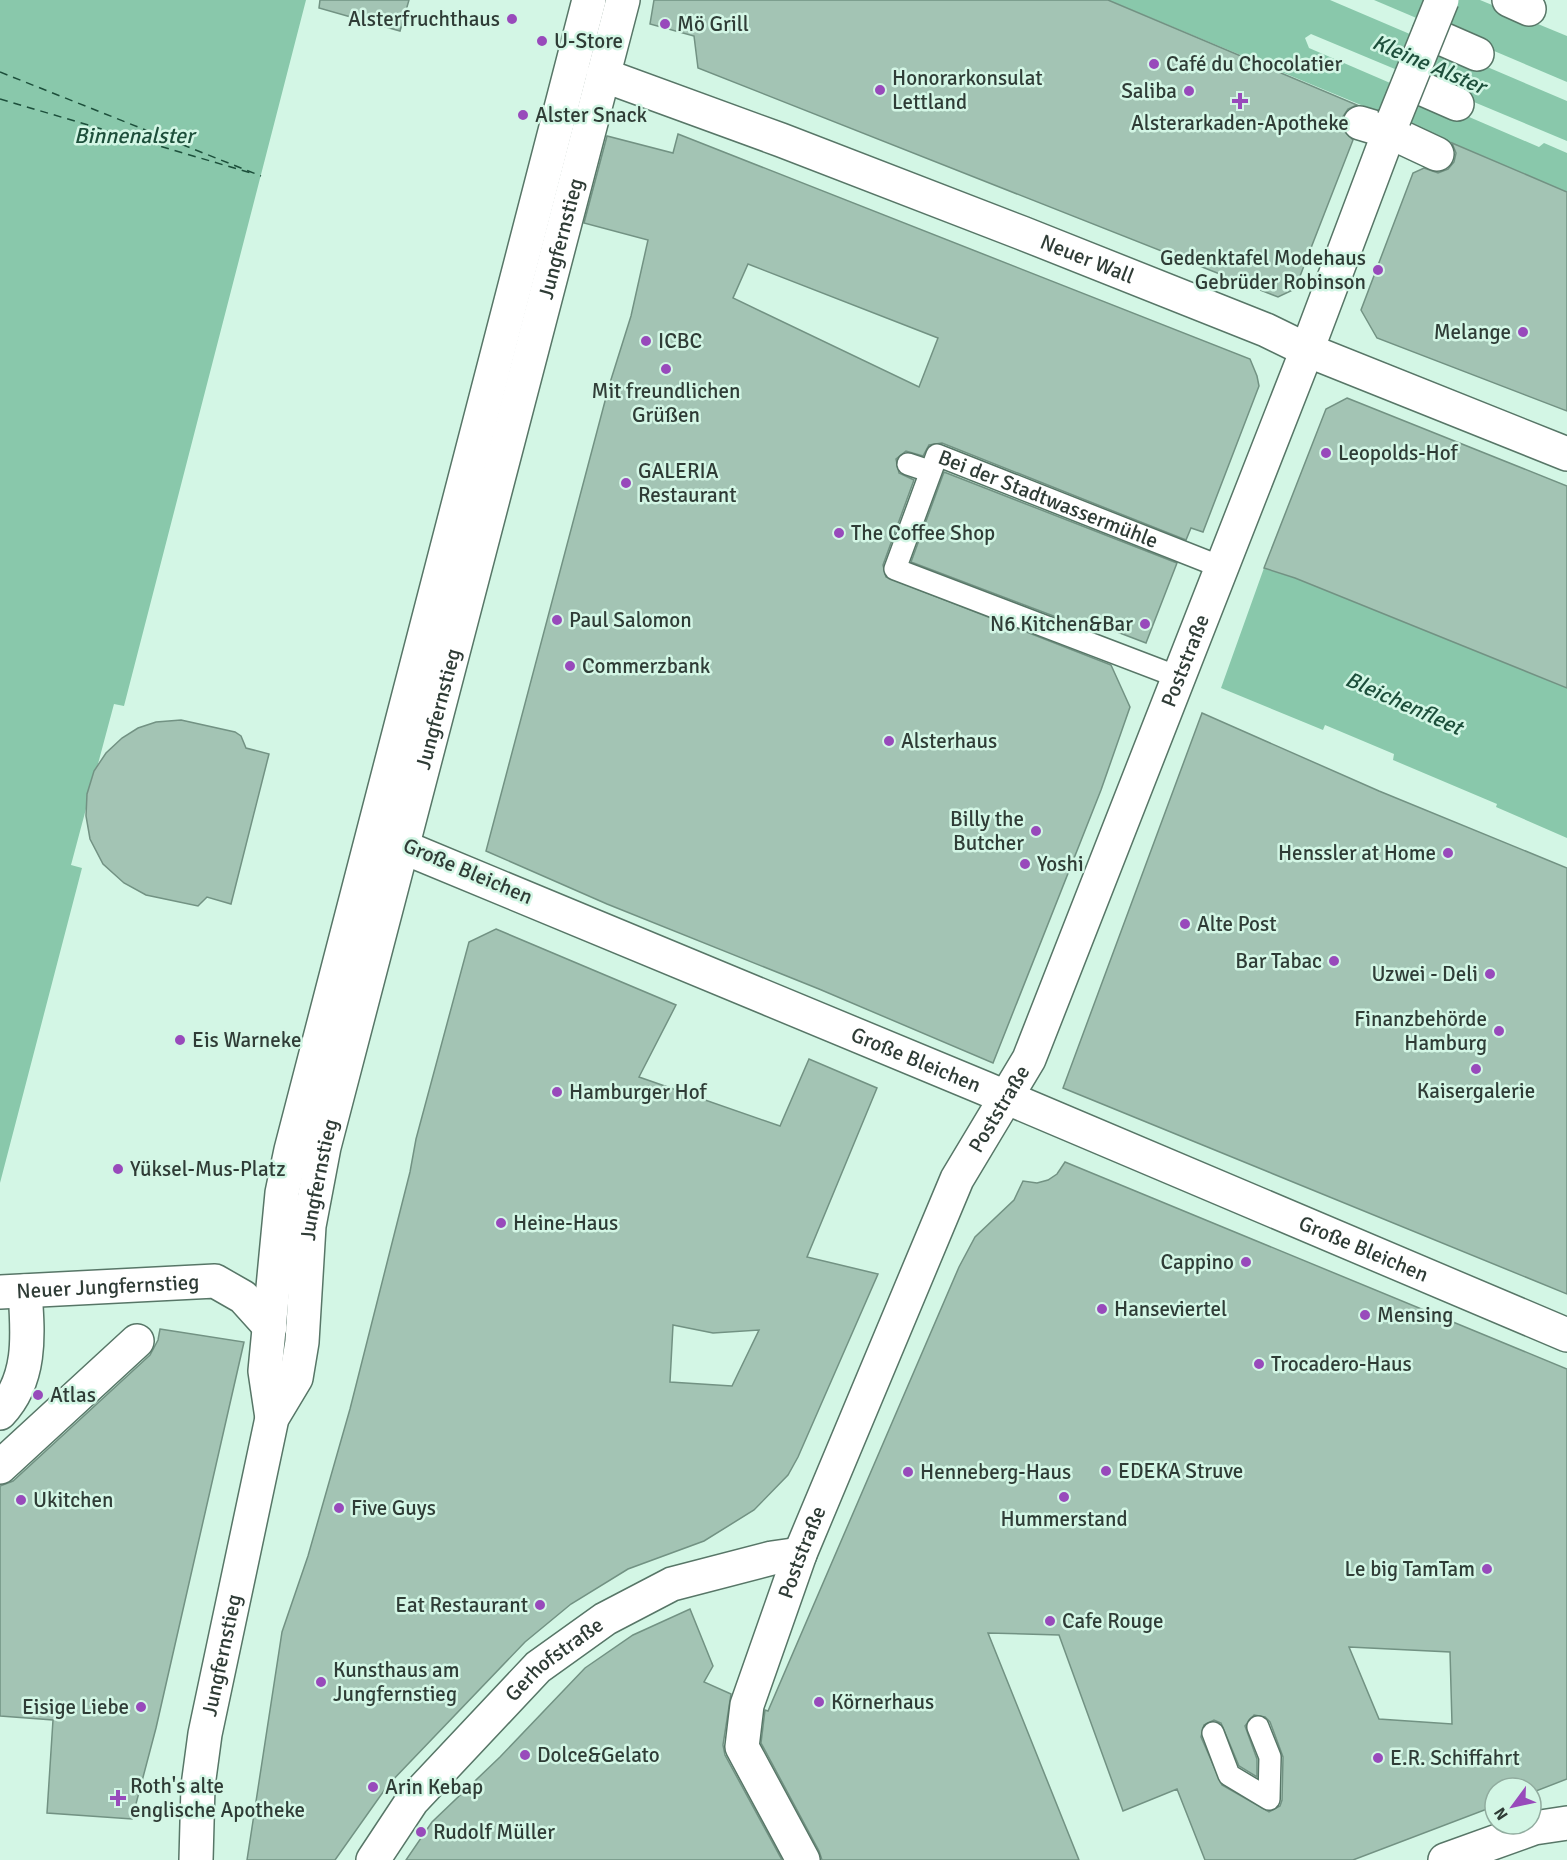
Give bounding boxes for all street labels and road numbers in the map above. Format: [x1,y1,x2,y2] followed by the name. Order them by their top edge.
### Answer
[533,175,589,302] street label: Jungfernstieg
[1036,229,1138,289] street label: Neuer Wall
[935,444,1162,554] street label: Bei der Stadtwassermühle
[1155,611,1215,711] street label: Poststraße
[410,646,466,772] street label: Jungfernstieg
[399,832,537,910] street label: Große Bleichen
[847,1021,985,1098] street label: Große Bleichen
[963,1061,1035,1157] street label: Poststraße
[295,1116,344,1242] street label: Jungfernstieg
[1295,1210,1432,1288] street label: Große Bleichen
[16,1269,200,1304] street label: Neuer Jungfernstieg
[772,1502,832,1602] street label: Poststraße
[196,1592,247,1719] street label: Jungfernstieg
[499,1612,608,1707] street label: Gerhofstraße

